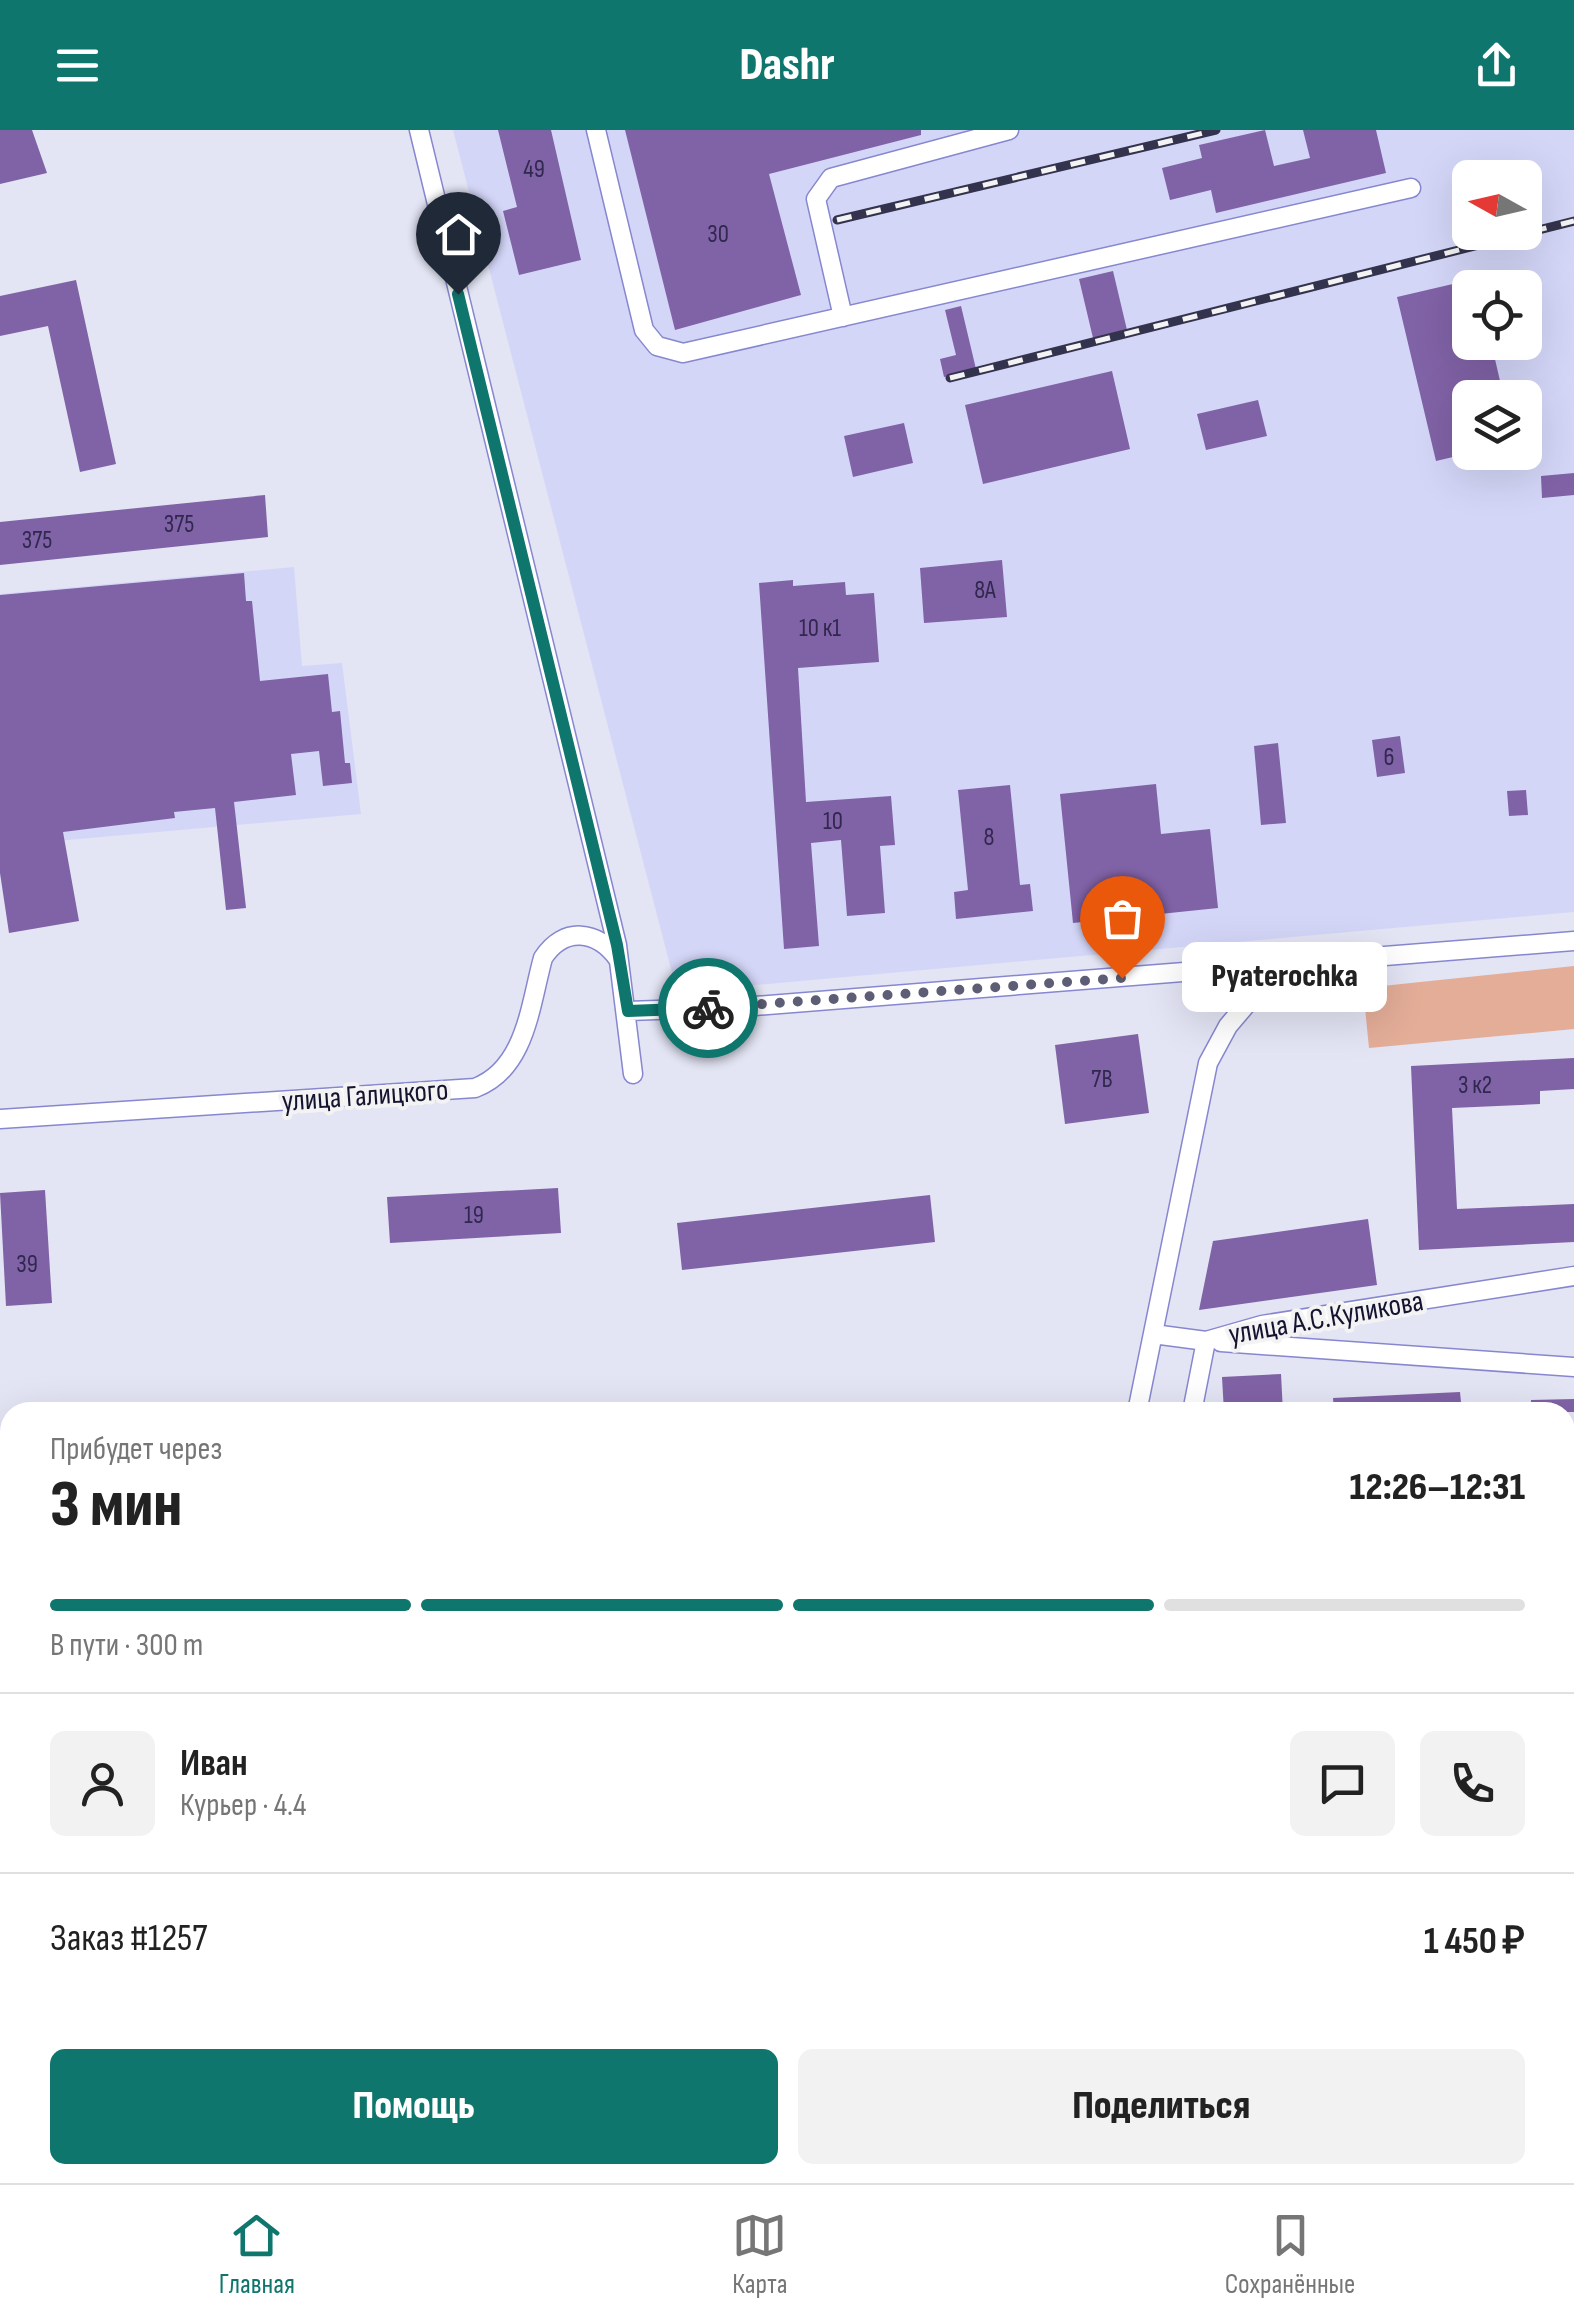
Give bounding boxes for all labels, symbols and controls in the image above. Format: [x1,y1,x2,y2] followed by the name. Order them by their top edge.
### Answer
[50,38,105,93] icon: menu
[739,38,835,93] text: Dashr
[1469,38,1524,93] icon: share
[523,154,545,185] house number: 49
[1452,160,1542,250] north arrow
[1452,160,1542,470] map controls
[416,192,501,295] pin
[431,207,486,262] icon: home
[707,219,729,250] house number: 30
[1452,270,1542,360] button: locate
[1452,380,1542,470] button: layers
[164,509,194,540] house number: 375
[22,525,52,556] house number: 375
[974,575,996,606] house number: 8А
[799,613,841,644] house number: 10 к1
[1384,742,1394,773] house number: 6
[823,806,843,837] house number: 10
[984,822,994,853] house number: 8
[1080,876,1165,979] pin
[1095,891,1150,946] icon: bag
[1182,943,1387,1013] callout: Pyaterochka
[1211,957,1358,996] text: Pyaterochka
[658,958,758,1058] courier
[681,981,736,1036] icon: bike
[1091,1064,1113,1095] house number: 7В
[1458,1070,1492,1101] house number: 3 к2
[281,1072,449,1120] street label: улица Галицкого
[464,1200,484,1231] house number: 19
[16,1249,38,1280] house number: 39
[1226,1283,1426,1353] street label: улица А.С.Куликова
[50,1430,222,1469] text: Прибудет через
[1350,1465,1525,1510] text: 12:26–12:31
[50,1467,182,1545] text: 3 мин
[50,1626,203,1665] text: В пути · 300 m
[50,1731,155,1836] button: person
[1290,1731,1395,1836] button: chat
[1420,1731,1525,1836] button: phone
[180,1741,248,1786] text: Иван
[180,1786,306,1825] text: Курьер · 4.4
[50,1916,207,1961] text: Заказ #1257
[1424,1919,1525,1964] text: 1 450 ₽
[50,2049,778,2164] button: Помощь
[798,2049,1525,2164] button: Поделиться
[219,2208,295,2301] tab: Главная
[732,2208,787,2301] tab: Карта
[1225,2208,1355,2301] tab: Сохранённые

